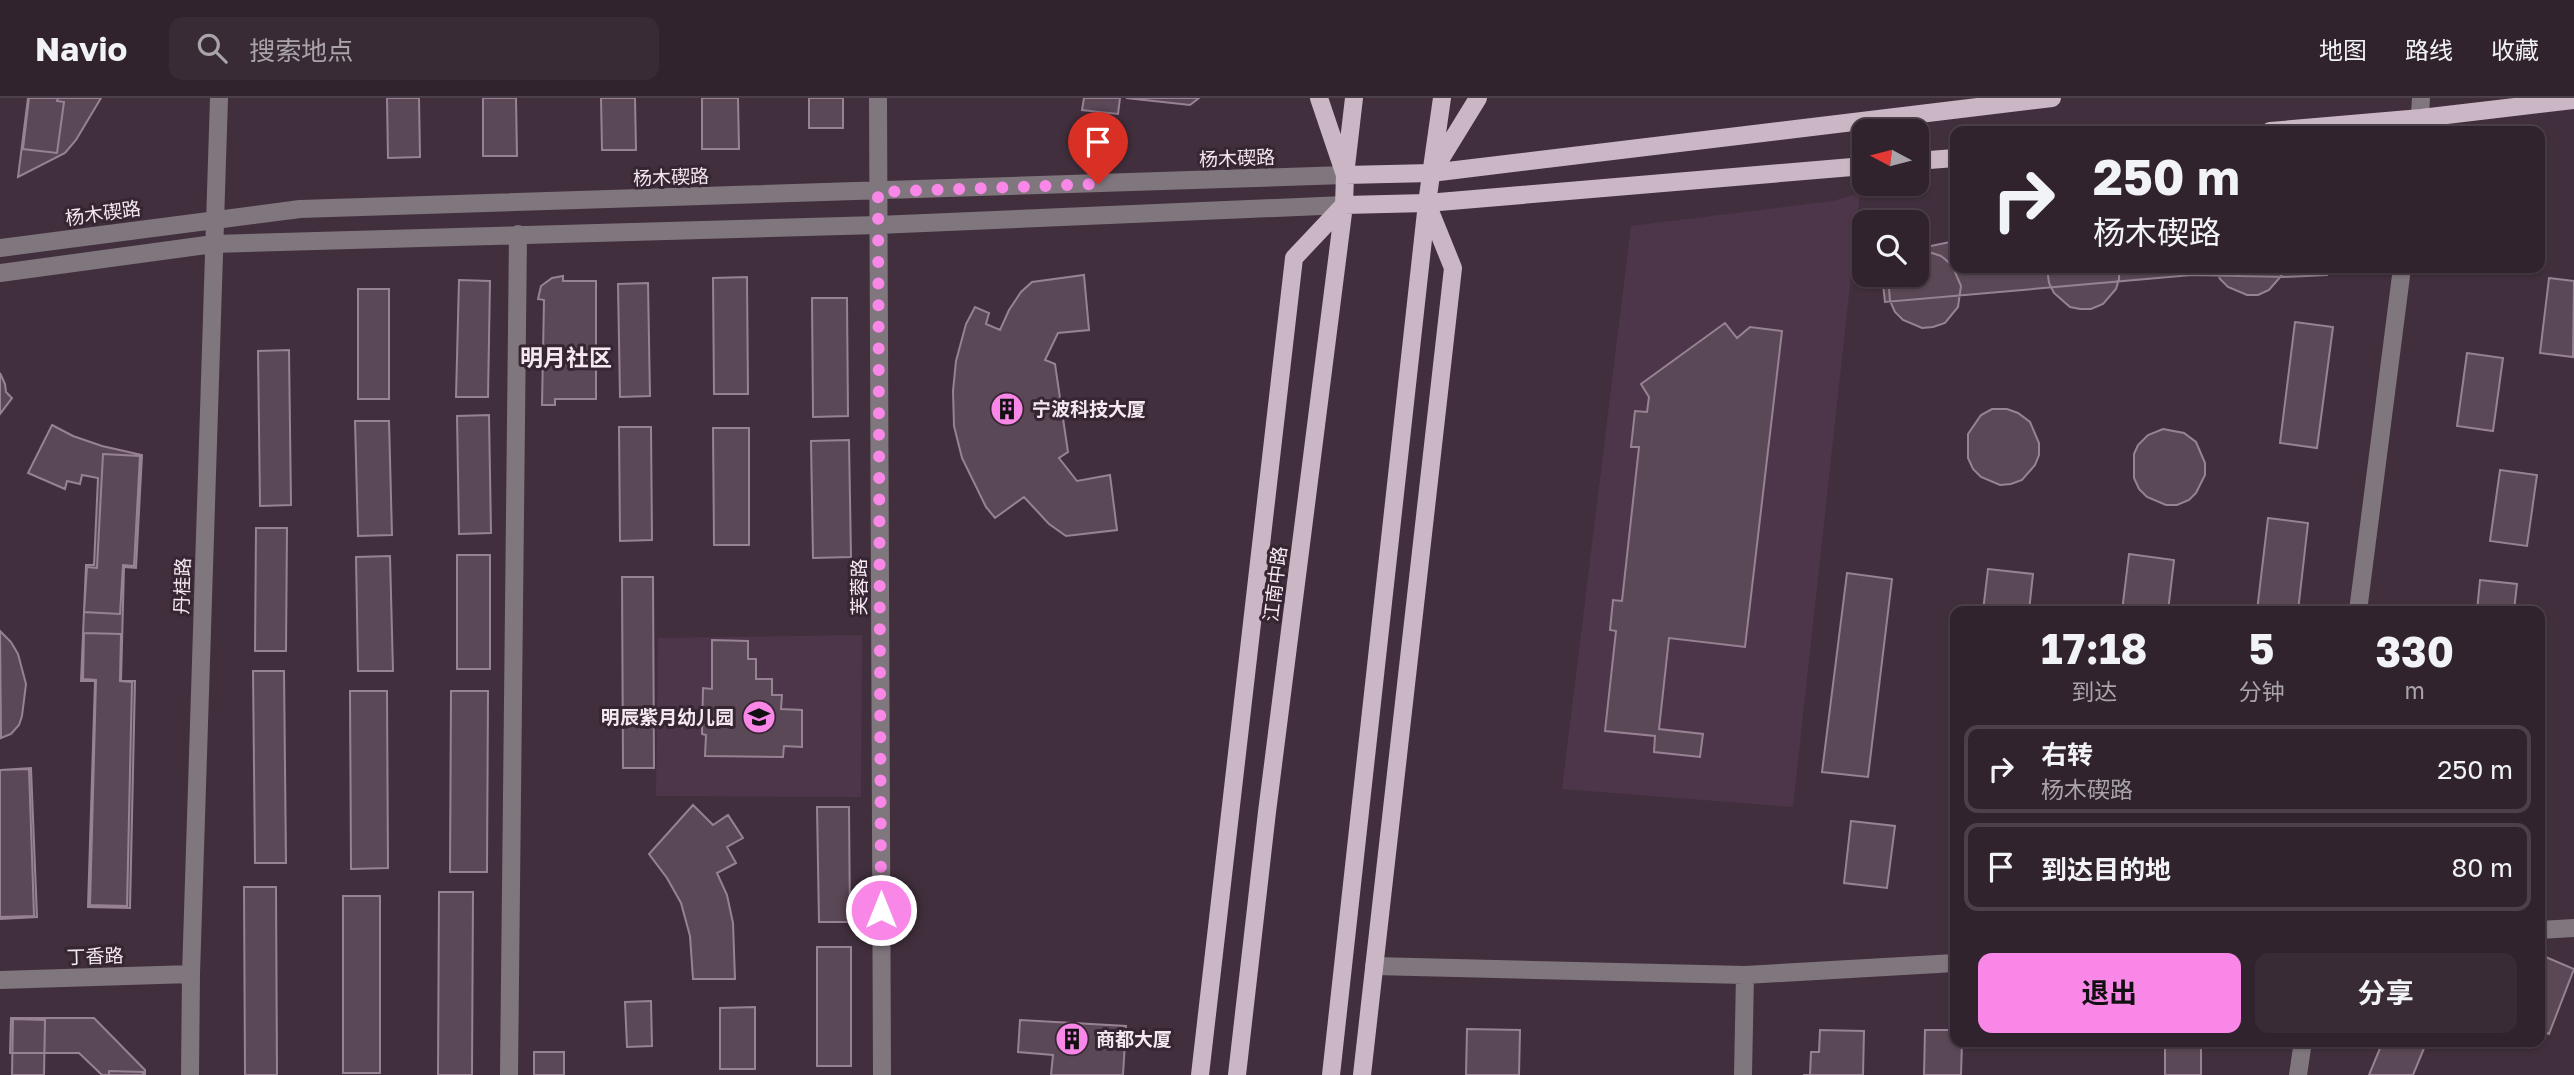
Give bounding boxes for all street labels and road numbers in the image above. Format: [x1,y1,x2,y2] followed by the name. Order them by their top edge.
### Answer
[1199,145,1275,170] street label: 杨木碶路
[633,164,709,189] street label: 杨木碶路
[64,196,142,229] street label: 杨木碶路
[1258,545,1291,623] street label: 江南中路
[169,557,194,615] street label: 丹桂路
[847,558,870,616] street label: 芙蓉路
[66,943,124,968] street label: 丁香路

